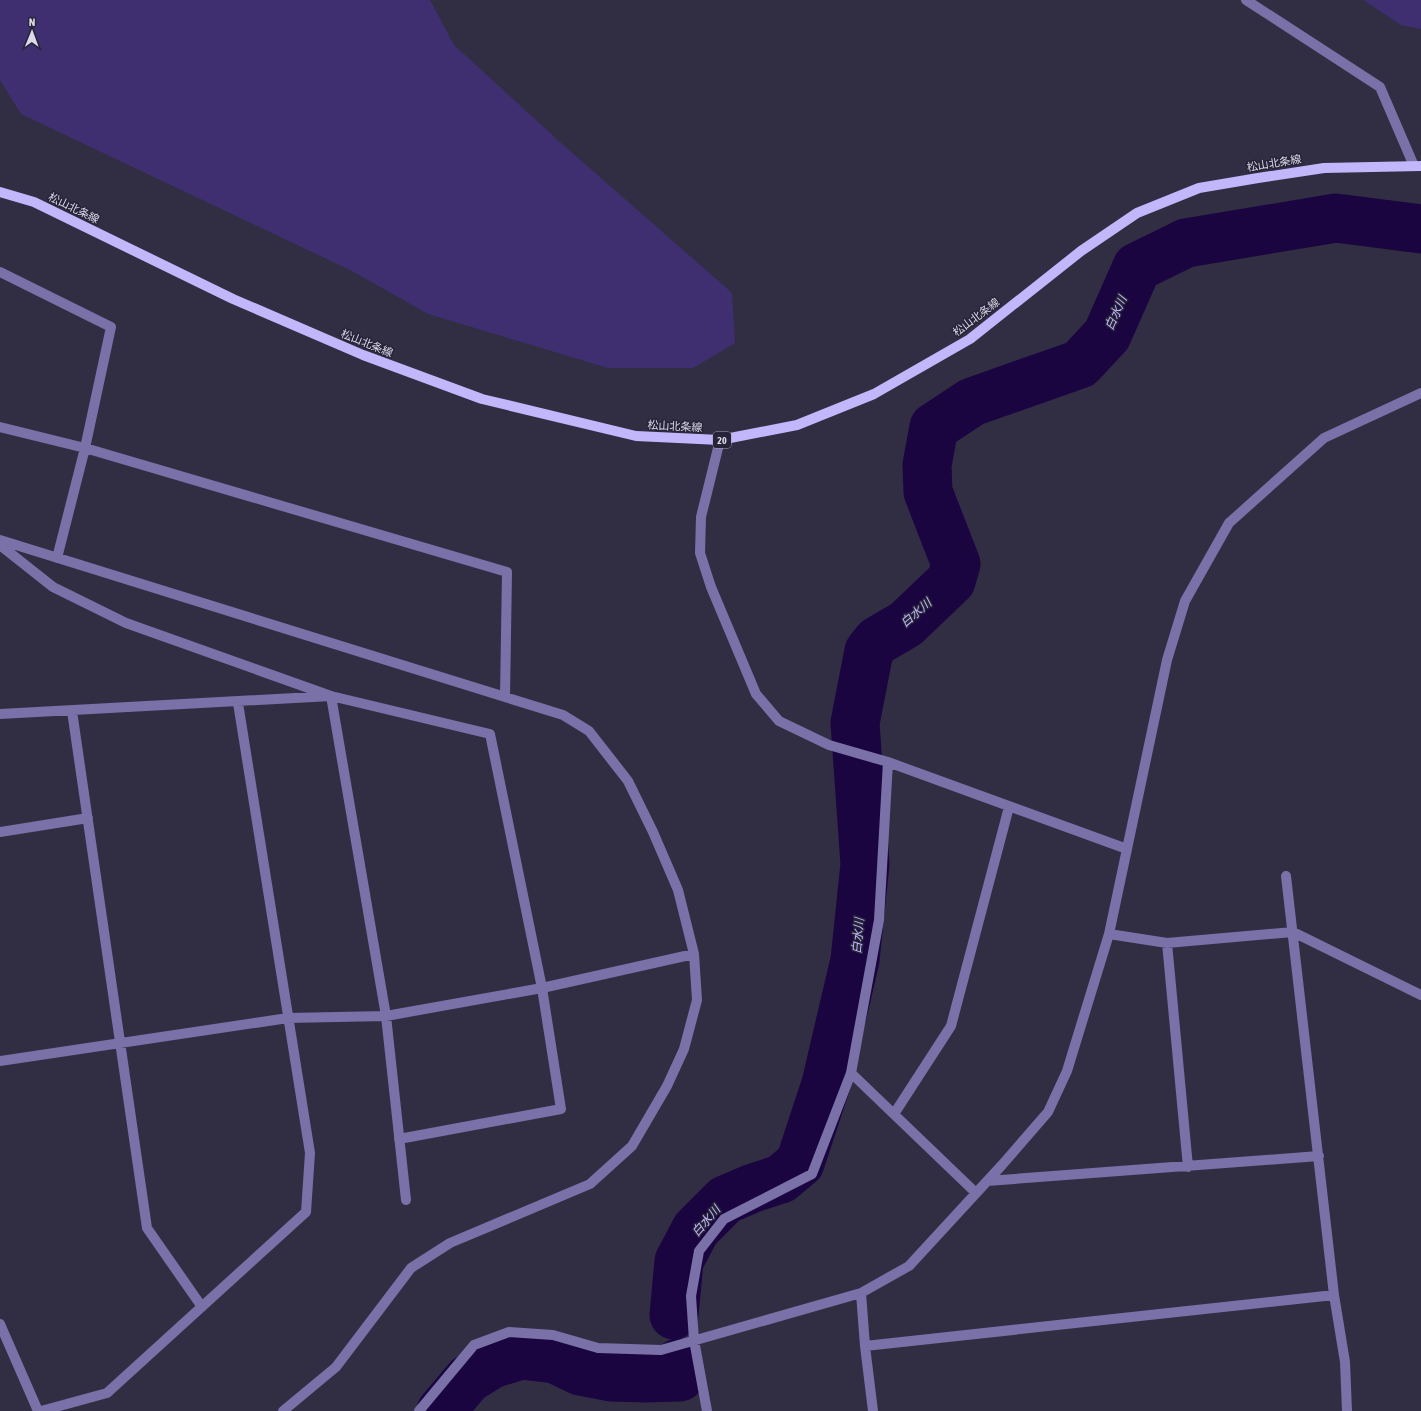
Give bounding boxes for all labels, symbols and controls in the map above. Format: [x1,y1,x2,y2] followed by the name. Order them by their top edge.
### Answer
[12,12,52,52] north arrow
[29,16,36,28] text: N
[1246,153,1302,173] street label: 松山北条線
[47,191,101,225] street label: 松山北条線
[1102,292,1131,332] water label: 白水川
[950,296,1002,338] street label: 松山北条線
[339,327,395,359] street label: 松山北条線
[647,419,703,433] street label: 松山北条線
[713,432,731,448] road number: 20
[898,595,936,630] water label: 白水川
[849,915,867,955] water label: 白水川
[689,1201,724,1239] water label: 白水川

